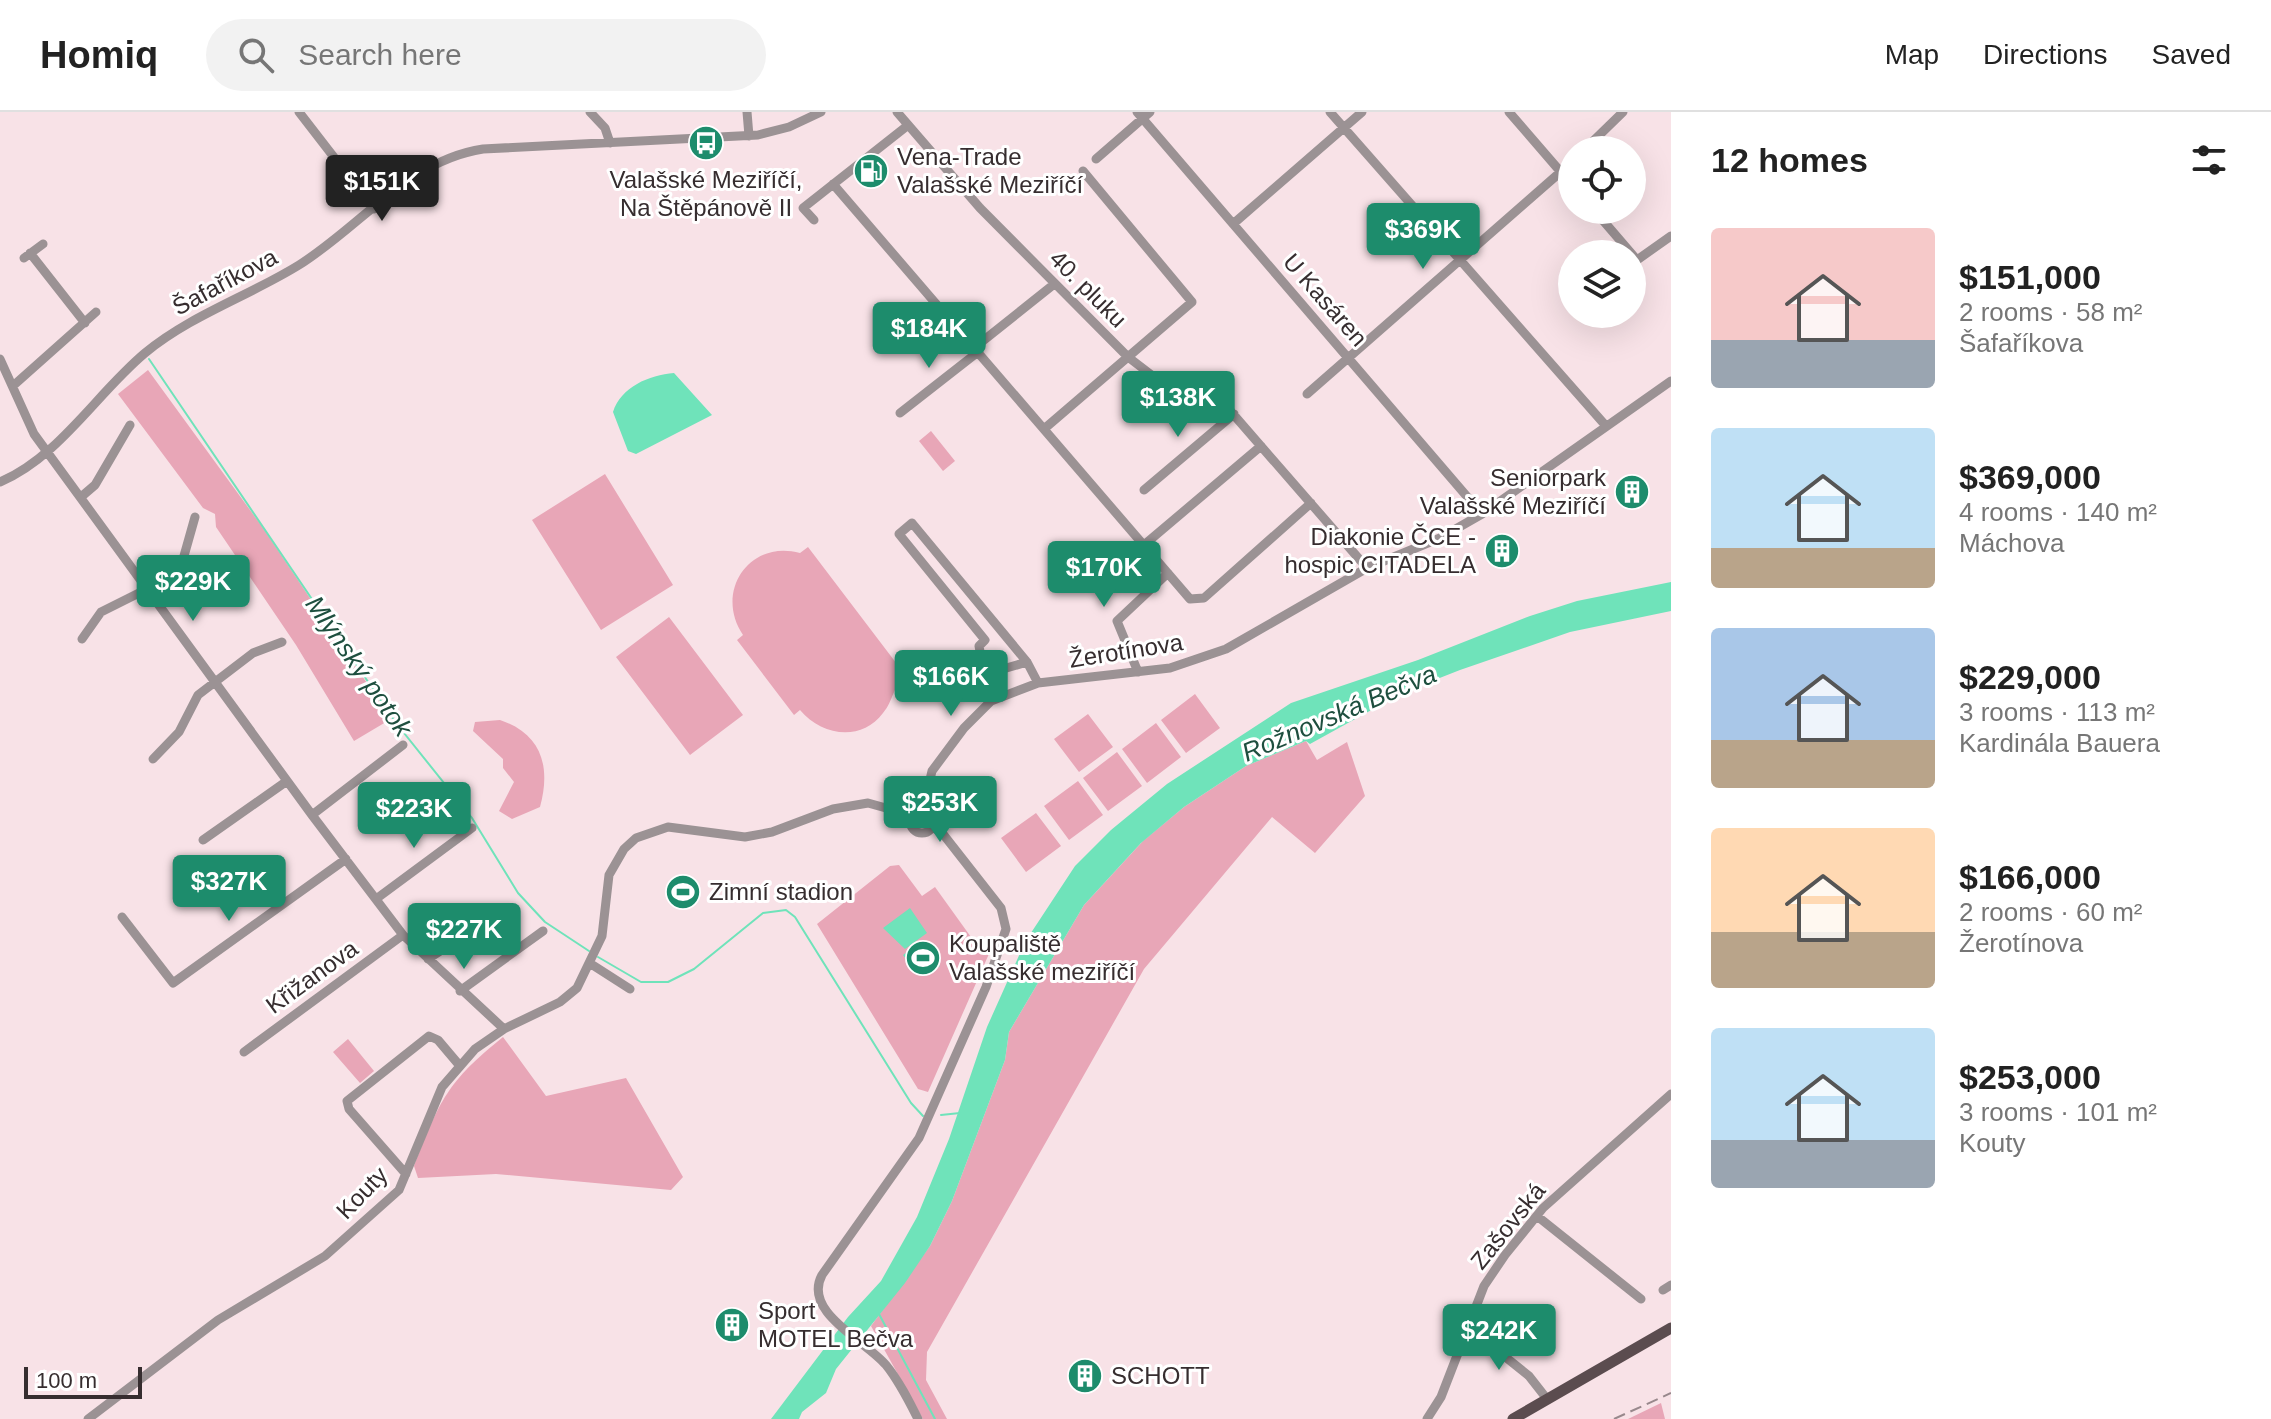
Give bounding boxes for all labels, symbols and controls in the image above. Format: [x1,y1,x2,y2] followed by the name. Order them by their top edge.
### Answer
[206,19,766,91] search box
[234,33,278,77] icon: search
[40,34,158,76] text: Homiq
[298,38,462,71] text: Search here
[1885,39,1939,70] text: Map
[1983,39,2108,70] text: Directions
[2152,39,2231,70] text: Saved
[687,124,725,162] bus stop icon: Valašské Meziříčí, Na Štěpánově II
[1558,136,1646,328] map controls
[1558,136,1646,224] button: locate
[2187,138,2231,182] icon: filters
[1711,141,1868,179] text: 12 homes
[897,143,1084,198] place label: Vena-Trade Valašské Meziříčí
[852,152,890,190] fuel station icon: Vena-Trade Valašské Meziříčí
[326,155,438,223] pin: $151K
[344,166,420,196] text: $151K
[610,166,802,221] place label: Valašské Meziříčí, Na Štěpánově II
[1367,203,1479,271] pin: $369K
[1385,214,1461,244] text: $369K
[1558,240,1646,328] button: layers
[168,242,282,320] street label: Šafaříkova
[1044,245,1132,333] street label: 40. pluku
[1278,248,1373,351] street label: U Kasáren
[1959,258,2101,296] text: $151,000
[1775,260,1871,356] icon: home
[1959,297,2143,327] text: 2 rooms · 58 m²
[873,302,985,370] pin: $184K
[891,313,967,343] text: $184K
[1959,328,2083,358] text: Šafaříkova
[1122,371,1234,439] pin: $138K
[1140,382,1216,412] text: $138K
[1959,458,2101,496] text: $369,000
[1775,460,1871,556] icon: home
[1420,464,1607,519] place label: Seniorpark Valašské Meziříčí
[1613,473,1651,511] building icon: Seniorpark Valašské Meziříčí
[1959,497,2157,527] text: 4 rooms · 140 m²
[1284,523,1476,578] place label: Diakonie ČCE - hospic CITADELA
[1959,528,2065,558] text: Máchova
[1483,532,1521,570] building icon: Diakonie ČCE - hospic CITADELA
[1048,541,1160,609] pin: $170K
[1066,552,1142,582] text: $170K
[137,555,249,623] pin: $229K
[155,566,231,596] text: $229K
[299,590,420,744] water label: Mlýnský potok
[1067,628,1185,673] street label: Žerotínova
[895,650,1007,718] pin: $166K
[1959,658,2101,696] text: $229,000
[1237,659,1441,767] water label: Rožnovská Bečva
[1775,660,1871,756] icon: home
[913,661,989,691] text: $166K
[1959,697,2155,727] text: 3 rooms · 113 m²
[1959,728,2160,758] text: Kardinála Bauera
[884,776,996,844] pin: $253K
[358,782,470,850] pin: $223K
[902,787,978,817] text: $253K
[376,793,452,823] text: $223K
[173,855,285,923] pin: $327K
[1959,858,2101,896] text: $166,000
[1775,860,1871,956] icon: home
[191,866,267,896] text: $327K
[664,873,702,911] sports icon: Zimní stadion
[709,878,853,905] place label: Zimní stadion
[1959,897,2143,927] text: 2 rooms · 60 m²
[408,903,520,971] pin: $227K
[426,914,502,944] text: $227K
[1959,928,2083,958] text: Žerotínova
[949,930,1136,985] place label: Koupaliště Valašské meziříčí
[261,934,363,1019] street label: Křižanova
[904,939,942,977] sports icon: Koupaliště Valašské meziříčí
[1959,1058,2101,1096] text: $253,000
[1775,1060,1871,1156] icon: home
[1959,1097,2157,1127] text: 3 rooms · 101 m²
[1959,1128,2026,1158] text: Kouty
[331,1161,393,1224] street label: Kouty
[1465,1177,1551,1274] street label: Zašovská
[758,1297,914,1352] place label: Sport MOTEL Bečva
[1443,1304,1555,1372] pin: $242K
[713,1306,751,1344] building icon: Sport MOTEL Bečva
[1461,1315,1537,1345] text: $242K
[1066,1357,1104,1395] building icon: SCHOTT
[1111,1362,1210,1389] place label: SCHOTT
[24,1363,142,1399] scale bar
[36,1368,97,1393] text: 100 m

